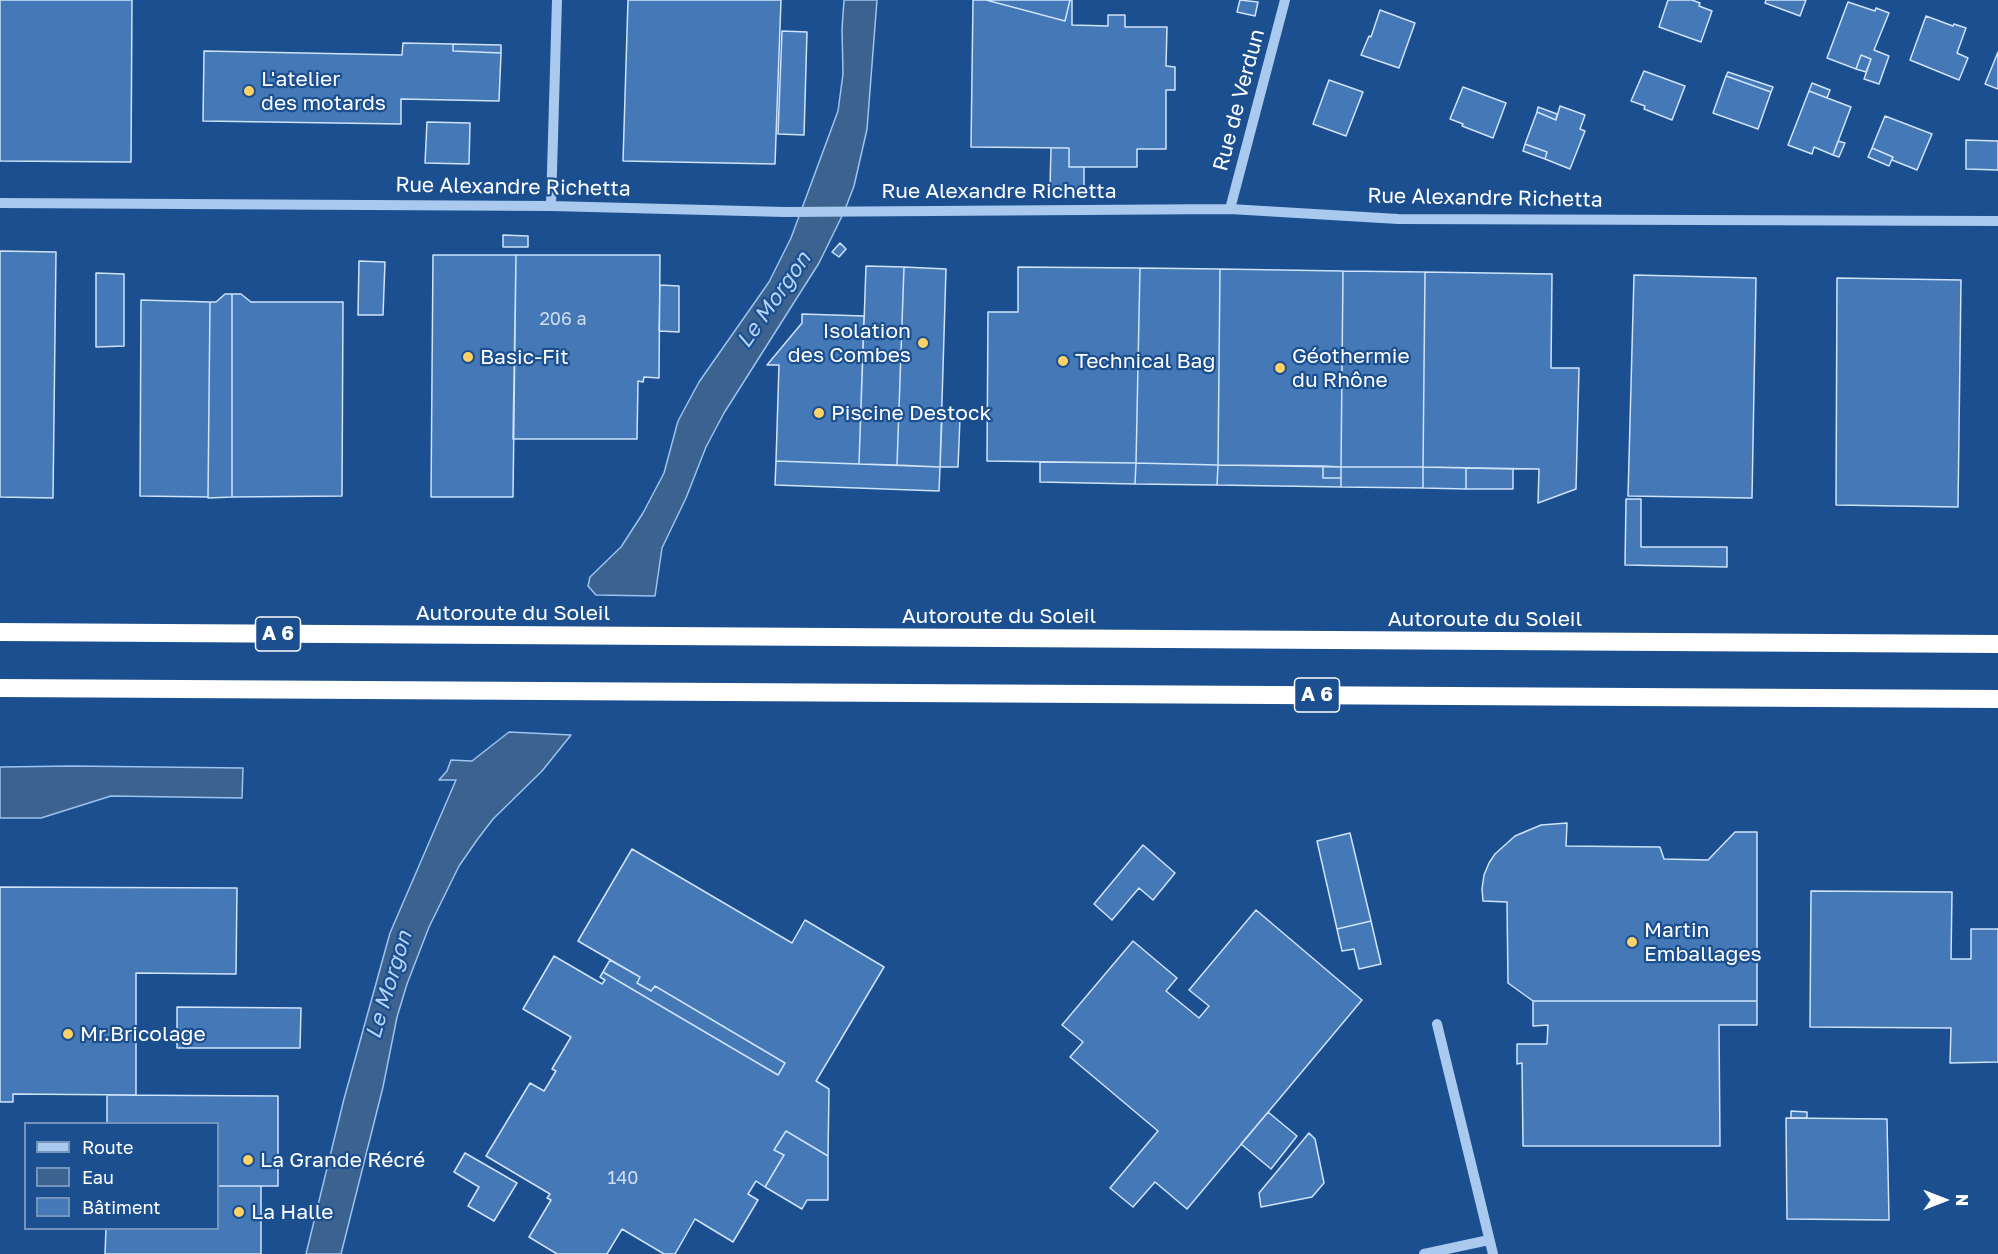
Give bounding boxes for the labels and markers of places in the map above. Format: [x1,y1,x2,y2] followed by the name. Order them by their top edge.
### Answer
[261,66,386,116] place label: L'atelier des motards
[242,84,256,98] marker: L'atelier des motards
[788,318,911,368] place label: Isolation des Combes
[916,336,930,350] marker: Isolation des Combes
[1292,343,1410,393] place label: Géothermie du Rhône
[480,344,569,370] place label: Basic-Fit
[1075,348,1215,374] place label: Technical Bag
[461,350,475,364] marker: Basic-Fit
[1056,354,1070,368] marker: Technical Bag
[1273,361,1287,375] marker: Géothermie du Rhône
[831,400,991,426] place label: Piscine Destock
[812,406,826,420] marker: Piscine Destock
[1644,917,1762,967] place label: Martin Emballages
[1625,935,1639,949] marker: Martin Emballages
[80,1021,206,1047] place label: Mr.Bricolage
[61,1027,75,1041] marker: Mr.Bricolage
[260,1147,425,1173] place label: La Grande Récré
[241,1153,255,1167] marker: La Grande Récré
[251,1199,334,1225] place label: La Halle
[232,1205,246,1219] marker: La Halle

